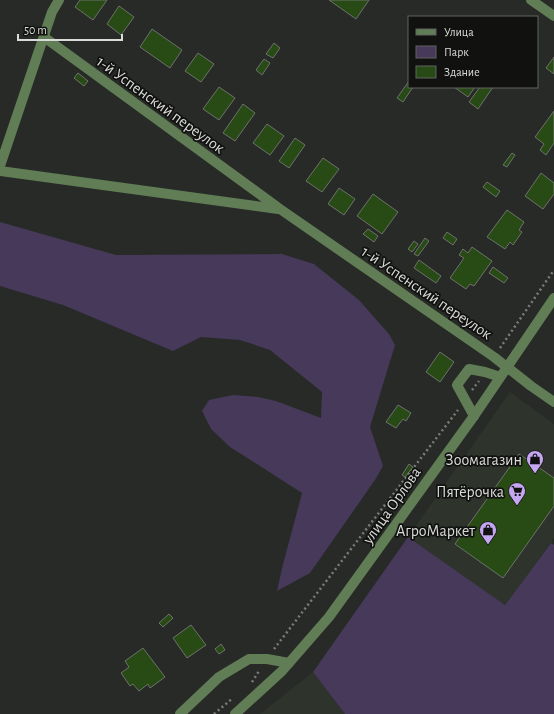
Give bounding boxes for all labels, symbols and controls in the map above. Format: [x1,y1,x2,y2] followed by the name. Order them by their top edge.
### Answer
[18,16,122,42] scale bar
[408,16,538,88] legend
[24,24,47,36] text: 50 m
[444,26,474,38] text: Улица
[444,46,469,58] text: Парк
[93,53,228,158] street label: 1-й Успенский переулок
[444,66,480,78] text: Здание
[358,243,495,344] street label: 1-й Успенский переулок
[525,449,545,474] shop icon: Зоомагазин
[446,452,522,468] place label: Зоомагазин
[359,464,425,548] street label: улица Орлова
[507,481,527,506] supermarket icon: Пятёрочка
[436,484,504,500] place label: Пятёрочка
[478,520,498,545] shop icon: АгроМаркет
[396,523,475,539] place label: АгроМаркет

